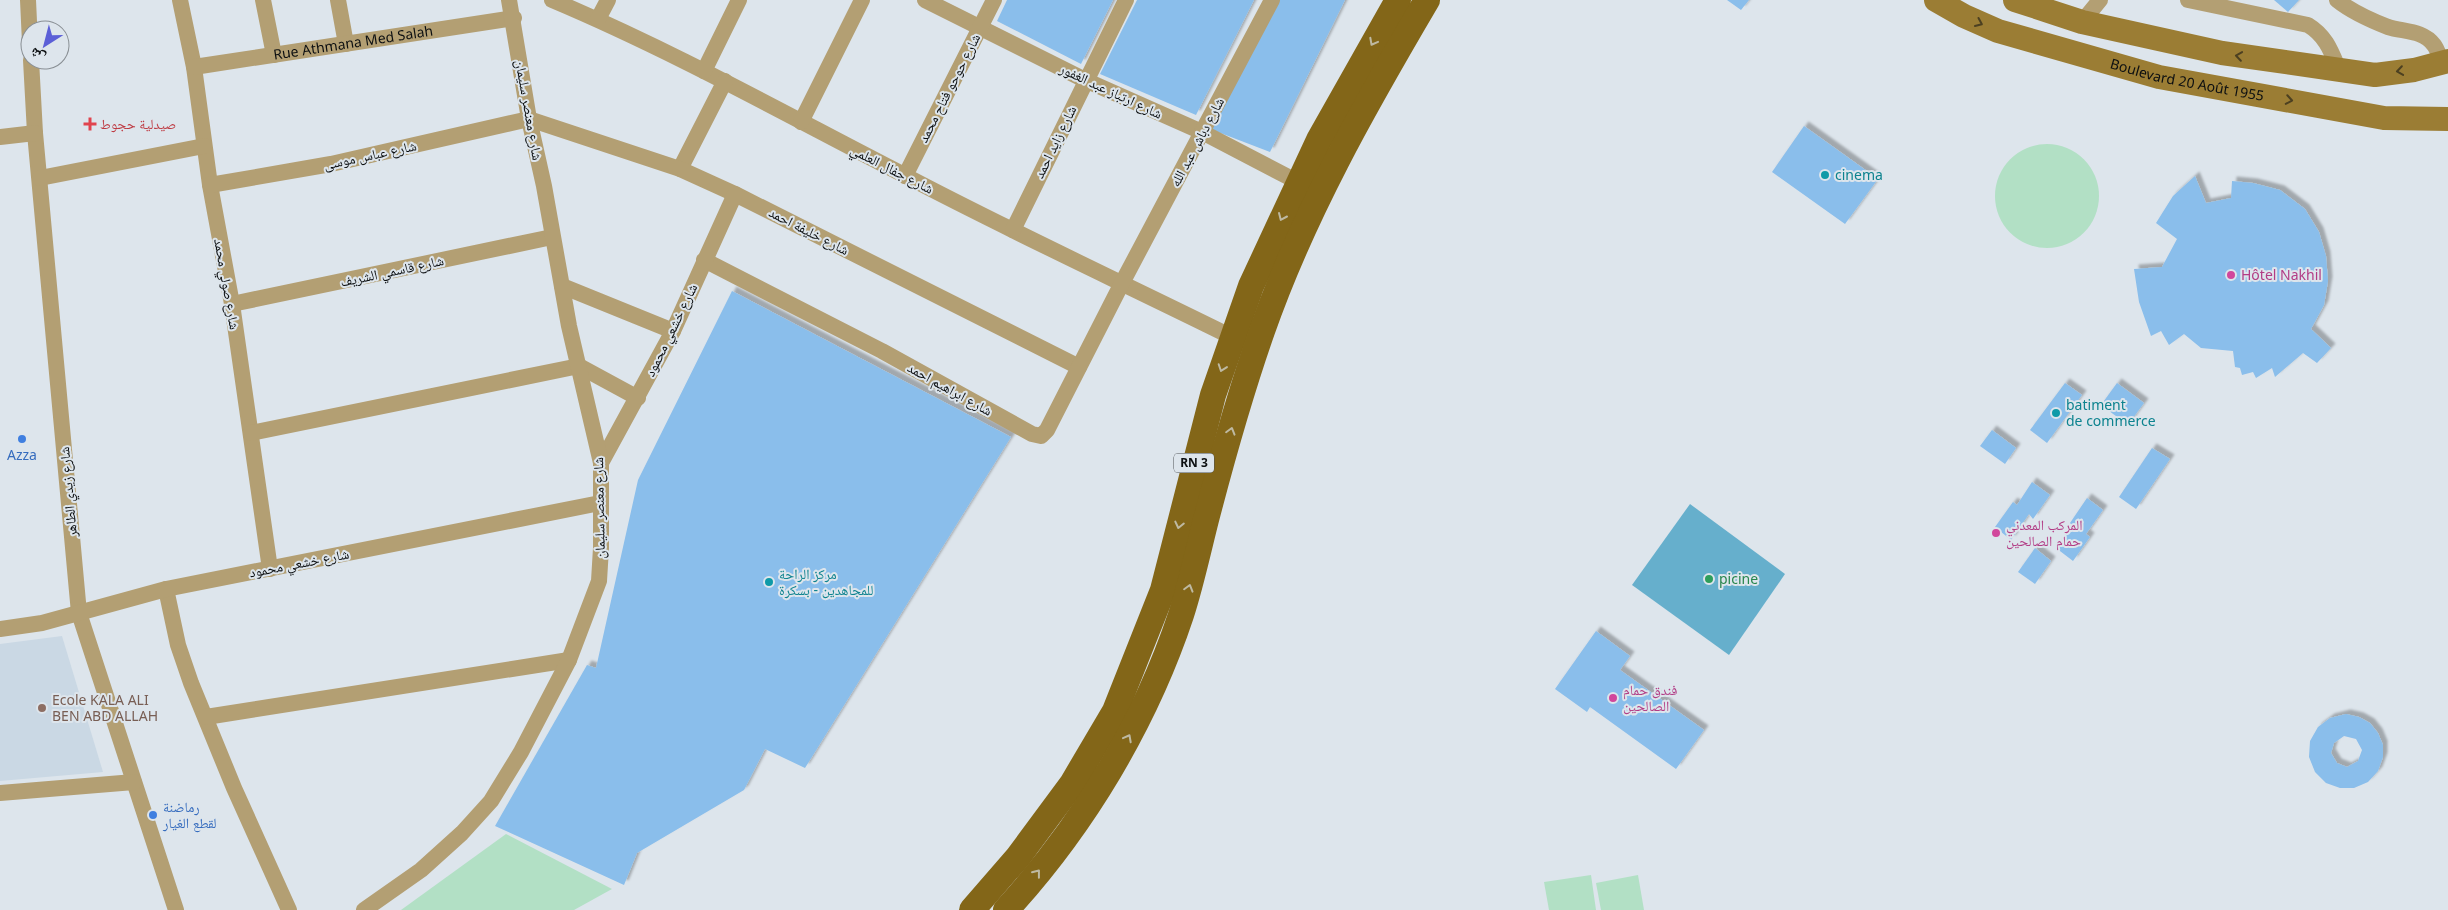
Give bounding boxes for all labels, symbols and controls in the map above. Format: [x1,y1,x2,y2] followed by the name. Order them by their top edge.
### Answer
[1974,17,1983,27] one-way arrow
[20,20,70,70] north arrow
[272,21,434,64] street label: Rue Athmana Med Salah
[913,30,985,146] street label: شارع حوحو فتاح محمد
[1369,37,1379,46] one-way arrow
[25,44,49,68] text: ش
[2235,51,2243,62] one-way arrow
[2108,54,2266,105] street label: Boulevard 20 Août 1955
[510,58,548,162] street label: شارع معنصر سليمان
[1055,58,1166,124] street label: شارع ارتباز عبد الغفور
[2396,66,2405,76] one-way arrow
[1165,94,1229,190] street label: شارع دباش عبد الله
[2285,95,2293,105] one-way arrow
[1029,102,1081,182] street label: شارع زايد احمد
[100,114,176,133] place label: صيدلية حجوط
[84,118,96,130] marker: صيدلية حجوط
[322,135,418,175] street label: شارع عباس موسى
[846,139,937,200] street label: شارع جفال العلمي
[1835,165,1883,184] place label: cinema
[1819,169,1831,181] marker: cinema
[765,202,853,260] street label: شارع خليفة احمد
[1278,212,1289,221] one-way arrow
[208,237,245,331] street label: شارع صولي محمد
[338,250,446,293] street label: شارع قاسمي الشريف
[2241,265,2322,284] place label: Hôtel Nakhil
[2225,269,2237,281] marker: Hôtel Nakhil
[640,280,704,381] street label: شارع خشعي محمود
[904,357,996,421] street label: شارع ابراهيم احمد
[1218,363,1228,372] one-way arrow
[2066,395,2156,430] place label: batiment de commerce
[2050,407,2062,419] marker: batiment de commerce
[1225,427,1235,435] one-way arrow
[16,433,28,445] marker: Azza
[7,445,37,464] place label: Azza
[54,446,84,539] street label: شارع زيدي الطاهر
[1174,453,1214,472] road number: RN 3
[588,457,610,559] street label: شارع معنصر سليمان
[2006,515,2083,551] place label: المركب المعدني حمام الصالحين
[1175,520,1185,528] one-way arrow
[1990,527,2002,539] marker: المركب المعدني حمام الصالحين
[247,544,351,584] street label: شارع خشعي محمود
[779,564,874,599] place label: مركز الراحة للمجاهدين - بسكرة
[1719,569,1758,588] place label: picine
[1703,573,1715,585] marker: picine
[763,576,775,588] marker: مركز الراحة للمجاهدين - بسكرة
[1183,584,1193,592] one-way arrow
[1623,680,1677,715] place label: فندق حمام الصالحين
[52,690,158,725] place label: Ecole KALA ALI BEN ABD ALLAH
[1607,692,1619,704] marker: فندق حمام الصالحين
[36,702,48,714] marker: Ecole KALA ALI BEN ABD ALLAH
[1122,734,1132,743] one-way arrow
[162,797,217,833] place label: رماضنة لقطع الغيار
[147,809,159,821] marker: رماضنة لقطع الغيار
[1032,870,1040,879] one-way arrow

